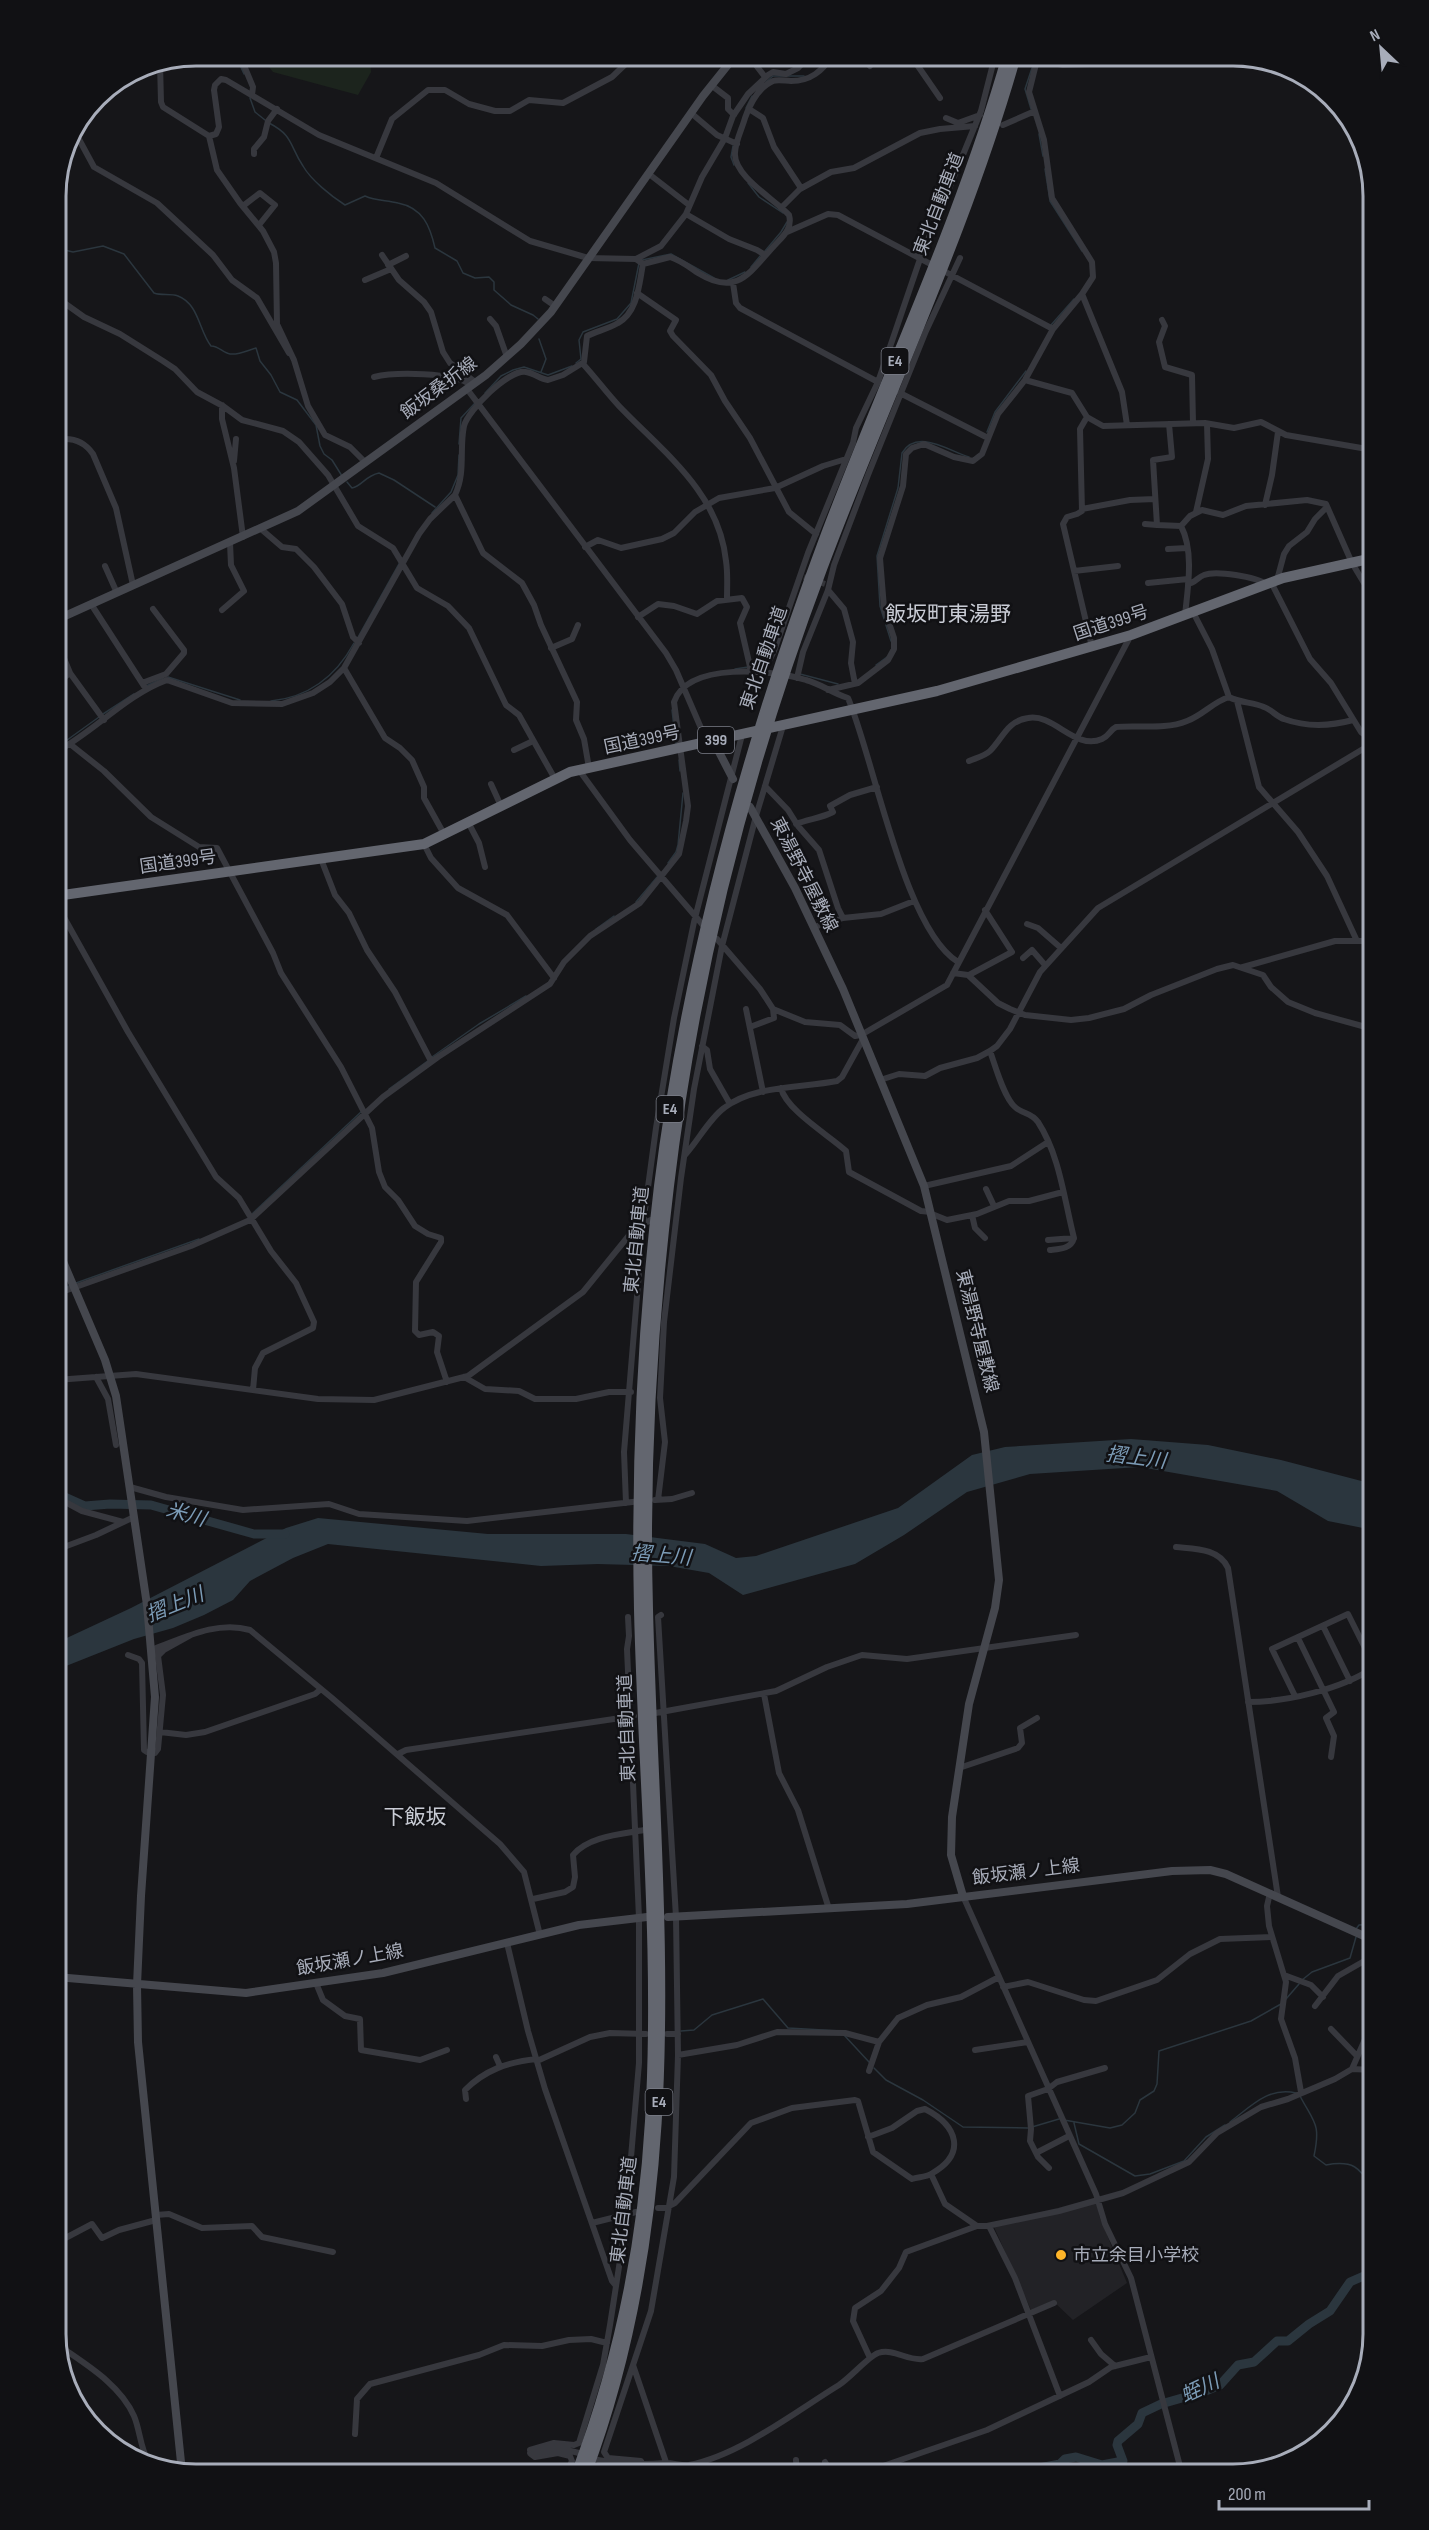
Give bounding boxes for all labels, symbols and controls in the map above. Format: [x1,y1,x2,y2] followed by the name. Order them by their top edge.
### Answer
[1351,18,1411,78] north arrow
[1367,25,1383,46] text: N
[910,150,968,258] street label: 東北自動車道
[882,348,908,374] road number: E4
[397,353,481,423] street label: 飯坂桑折線
[1071,601,1151,645] street label: 国道399号
[885,602,1011,627] district label: 飯坂町東湯野
[736,604,792,712] street label: 東北自動車道
[602,722,682,758] street label: 国道399号
[698,727,734,753] road number: 399
[766,814,842,936] street label: 東湯野寺屋敷線
[138,846,218,878] street label: 国道399号
[656,1096,684,1122] road number: E4
[621,1185,653,1295] street label: 東北自動車道
[952,1267,1002,1395] street label: 東湯野寺屋敷線
[1105,1442,1169,1474] water label: 摺上川
[163,1498,210,1533] water label: 米川
[630,1541,694,1571] water label: 摺上川
[143,1582,209,1627] water label: 摺上川
[615,1674,639,1782] street label: 東北自動車道
[384,1805,447,1830] district label: 下飯坂
[971,1855,1081,1889] street label: 飯坂瀬ノ上線
[295,1940,405,1980] street label: 飯坂瀬ノ上線
[646,2089,672,2115] road number: E4
[607,2155,641,2265] street label: 東北自動車道
[1073,2245,1199,2266] place label: 市立余目小学校
[1054,2248,1068,2262] marker: 市立余目小学校
[1177,2369,1225,2408] water label: 蛭川
[1219,2473,1369,2511] scale bar
[1228,2484,1266,2505] text: 200 m

